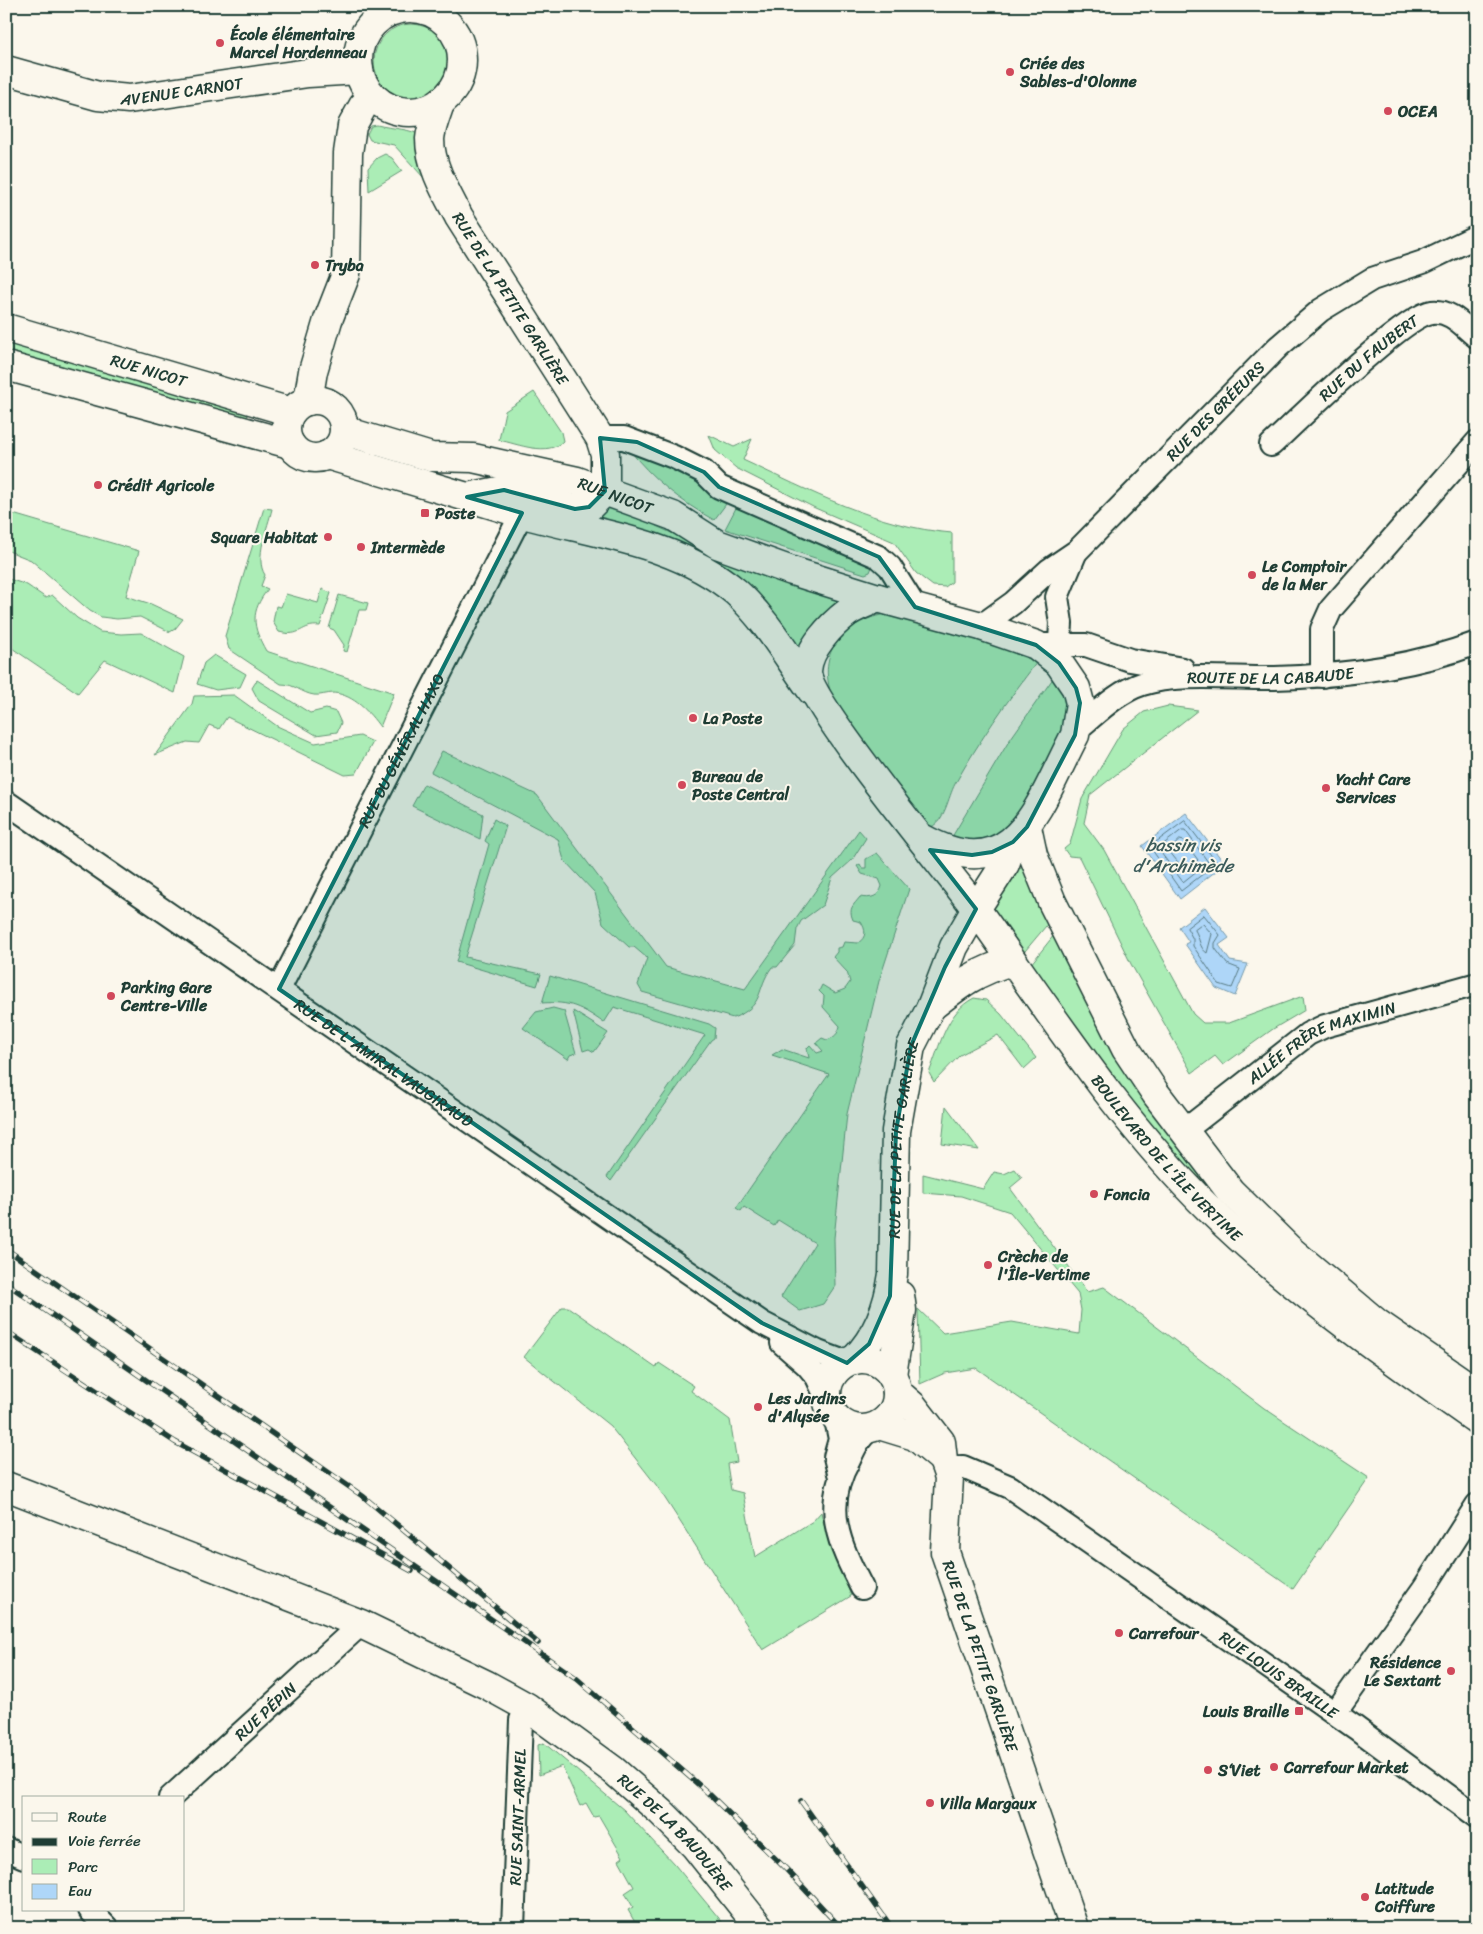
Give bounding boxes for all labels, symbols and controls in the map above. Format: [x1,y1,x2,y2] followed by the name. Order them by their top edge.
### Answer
[229,20,368,67] place label: École élémentaire Marcel Hordenneau
[214,37,226,49] marker: École élémentaire Marcel Hordenneau
[1019,49,1137,96] place label: Criée des Sables-d'Olonne
[1004,66,1016,78] marker: Criée des Sables-d'Olonne
[119,68,246,114] street label: AVENUE CARNOT
[1397,97,1438,126] place label: OCEA
[1382,105,1394,117] marker: OCEA
[445,206,578,392] street label: RUE DE LA PETITE GARLIÈRE
[325,251,364,280] place label: Tryba
[309,259,321,271] marker: Tryba
[1311,306,1425,408] street label: RUE DU FAUBERT
[107,345,192,395] street label: RUE NICOT
[1159,354,1272,468] street label: RUE DES GRÉEURS
[574,468,658,522] street label: RUE NICOT
[107,471,215,500] place label: Crédit Agricole
[92,479,104,491] marker: Crédit Agricole
[435,499,476,528] place label: Poste
[419,507,431,519] marker: Poste
[210,523,318,552] place label: Square Habitat
[322,531,334,543] marker: Square Habitat
[370,533,446,562] place label: Intermède
[355,541,367,553] marker: Intermède
[1262,552,1347,599] place label: Le Comptoir de la Mer
[1246,569,1258,581] marker: Le Comptoir de la Mer
[1187,658,1356,693] street label: ROUTE DE LA CABAUDE
[349,668,453,833] street label: RUE DU GÉNÉRAL HAXO
[703,704,762,733] place label: La Poste
[687,712,699,724] marker: La Poste
[692,762,791,809] place label: Bureau de Poste Central
[1335,765,1411,812] place label: Yacht Care Services
[676,779,688,791] marker: Bureau de Poste Central
[1320,782,1332,794] marker: Yacht Care Services
[1133,829,1235,882] water label: bassin vis d'Archimède
[120,973,213,1020] place label: Parking Gare Centre-Ville
[105,990,117,1002] marker: Parking Gare Centre-Ville
[288,990,480,1135] street label: RUE DE L'AMIRAL VAUGIRAUD
[1240,993,1399,1092] street label: ALLÉE FRÈRE MAXIMIN
[879,1032,928,1239] street label: RUE DE LA PETITE GARLIÈRE
[1084,1068,1250,1249] street label: BOULEVARD DE L'ÎLE VERTIME
[1103,1180,1151,1209] place label: Foncia
[1088,1188,1100,1200] marker: Foncia
[997,1242,1091,1289] place label: Crèche de l'Île-Vertime
[982,1259,994,1271] marker: Crèche de l'Île-Vertime
[768,1384,847,1431] place label: Les Jardins d'Alysée
[752,1401,764,1413] marker: Les Jardins d'Alysée
[934,1556,1027,1757] street label: RUE DE LA PETITE GARLIÈRE
[1128,1619,1200,1648] place label: Carrefour
[1213,1623,1346,1727] street label: RUE LOUIS BRAILLE
[1113,1627,1125,1639] marker: Carrefour
[1364,1648,1441,1695] place label: Résidence Le Sextant
[1445,1665,1457,1677] marker: Résidence Le Sextant
[227,1675,304,1748] street label: RUE PÉPIN
[1203,1697,1289,1726] place label: Louis Braille
[1293,1705,1305,1717] marker: Louis Braille
[500,1747,534,1886] street label: RUE SAINT-ARMEL
[1283,1753,1408,1782] place label: Carrefour Market
[1217,1756,1260,1785] place label: S‘Viet
[1268,1761,1280,1773] marker: Carrefour Market
[1202,1764,1214,1776] marker: S‘Viet
[611,1766,741,1898] street label: RUE DE LA BAUDUÈRE
[940,1789,1037,1818] place label: Villa Margaux
[22,1796,185,1912] legend
[924,1797,936,1809] marker: Villa Margaux
[68,1804,107,1830] text: Route
[68,1828,141,1854] text: Voie ferrée
[68,1854,98,1880] text: Parc
[1374,1874,1436,1921] place label: Latitude Coiffure
[68,1878,92,1904] text: Eau
[1359,1891,1371,1903] marker: Latitude Coiffure

